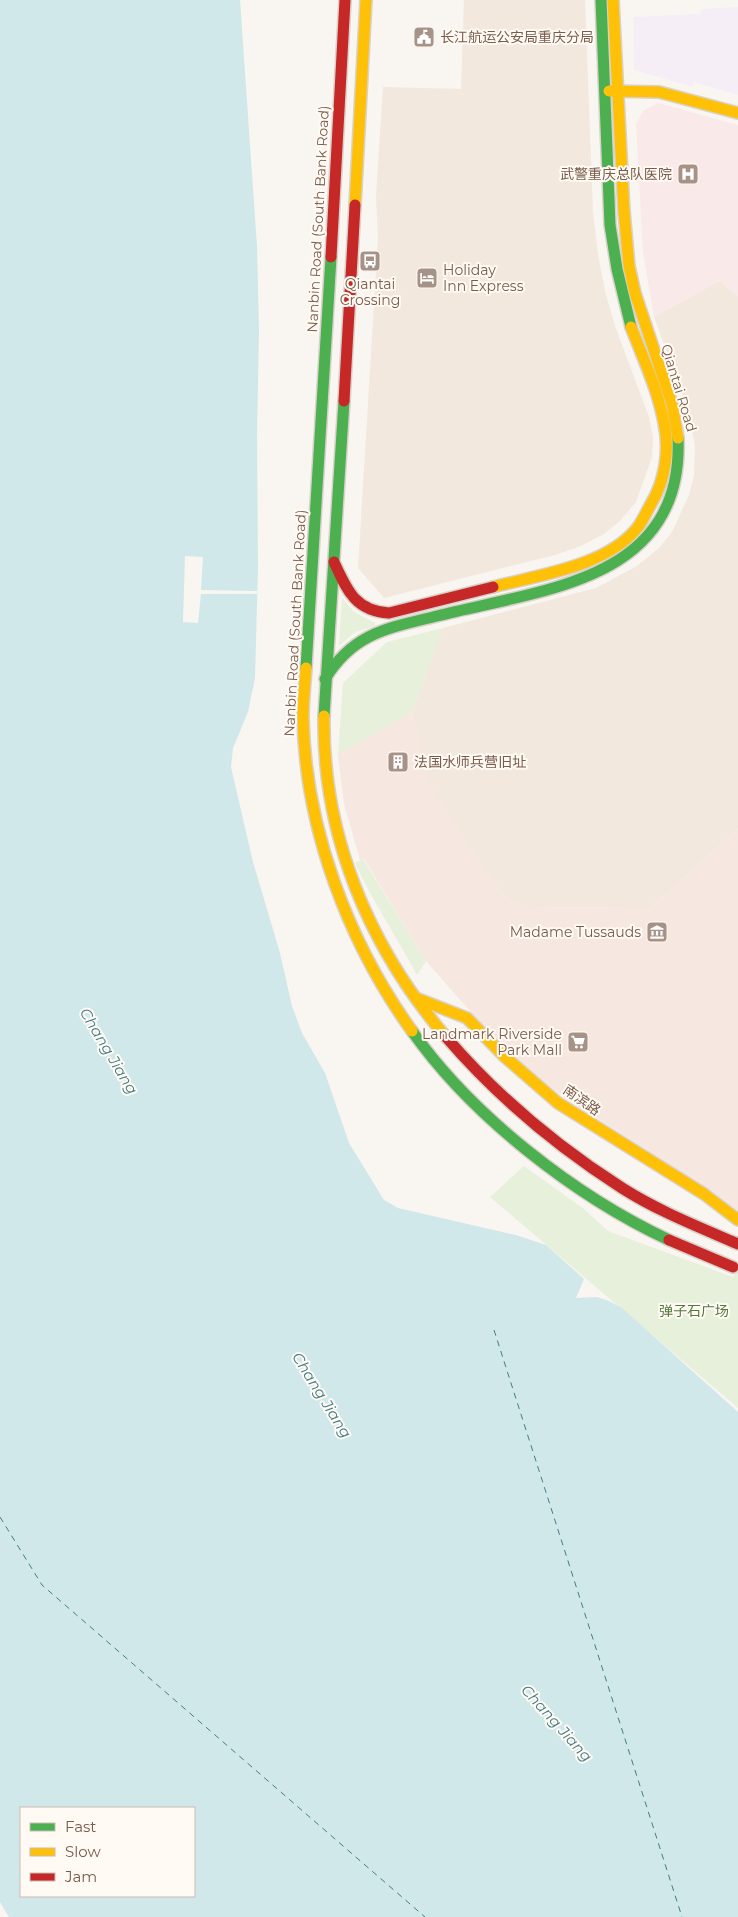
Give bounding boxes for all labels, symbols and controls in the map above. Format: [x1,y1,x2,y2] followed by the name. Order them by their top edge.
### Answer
[412,25,436,49] public building icon: 长江航运公安局重庆分局
[440,28,594,46] place label: 长江航运公安局重庆分局
[303,105,333,333] street label: Nanbin Road (South Bank Road)
[676,162,700,186] hospital icon: 武警重庆总队医院
[560,165,672,183] place label: 武警重庆总队医院
[358,249,382,273] bus stop icon: Qiantai Crossing
[443,261,524,295] place label: Holiday Inn Express
[415,266,439,290] hotel icon: Holiday Inn Express
[340,275,400,309] place label: Qiantai Crossing
[657,342,701,434] street label: Qiantai Road
[280,509,310,737] street label: Nanbin Road (South Bank Road)
[386,750,410,774] building icon: 法国水师兵营旧址
[414,753,526,771] place label: 法国水师兵营旧址
[645,920,669,944] museum icon: Madame Tussauds
[510,923,641,941] place label: Madame Tussauds
[76,1004,142,1098] water label: Chang Jiang
[422,1025,562,1059] place label: Landmark Riverside Park Mall
[566,1030,590,1054] supermarket icon: Landmark Riverside Park Mall
[560,1081,604,1119] street label: 南滨路
[659,1302,729,1320] park label: 弹子石广场
[288,1349,356,1441] water label: Chang Jiang
[517,1680,597,1766] water label: Chang Jiang
[20,1807,195,1897] legend
[65,1817,96,1836] text: Fast
[65,1842,101,1861] text: Slow
[64,1867,97,1886] text: Jam

